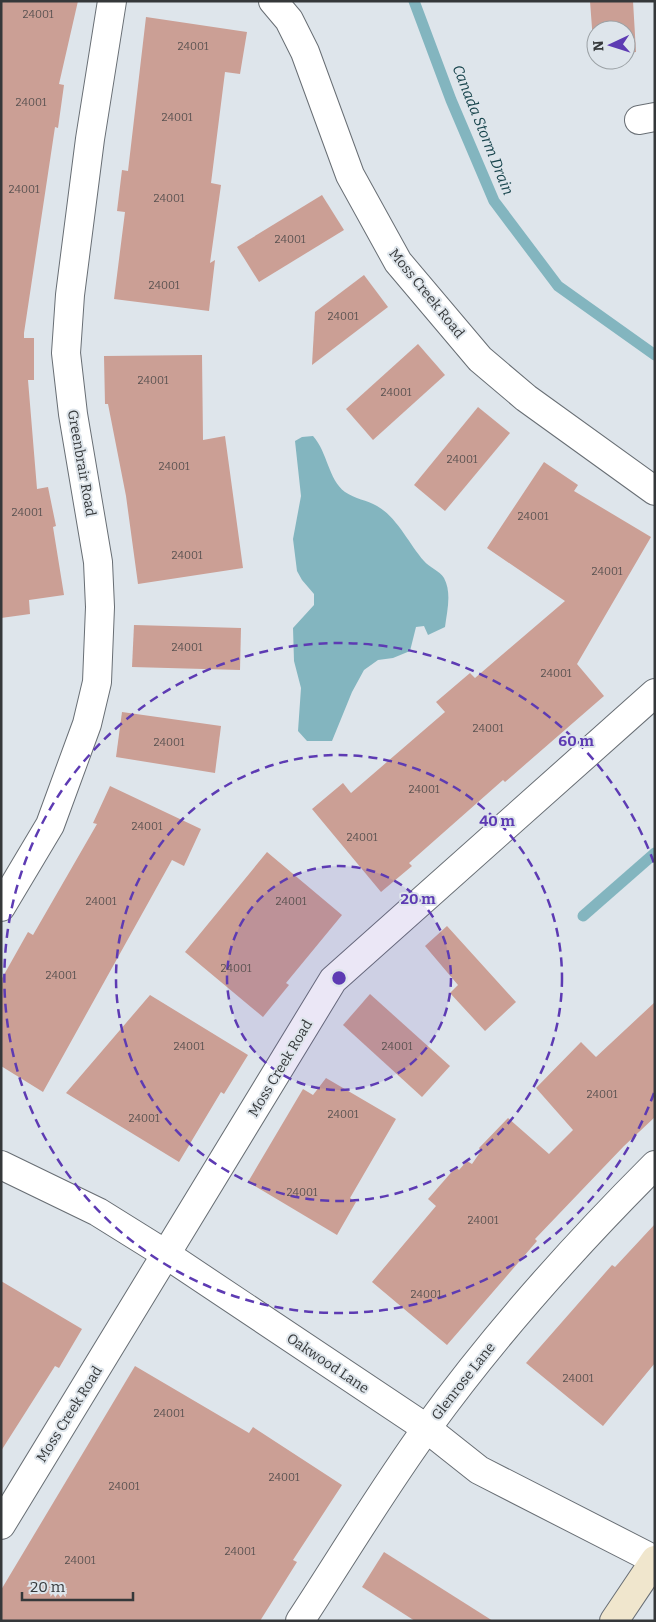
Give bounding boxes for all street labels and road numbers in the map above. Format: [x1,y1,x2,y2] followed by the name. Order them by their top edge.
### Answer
[385,245,468,341] street label: Moss Creek Road
[64,408,99,518] street label: Greenbrair Road
[245,1017,316,1120] street label: Moss Creek Road
[283,1330,372,1397] street label: Oakwood Lane
[428,1339,499,1423] street label: Glenrose Lane
[33,1363,106,1465] street label: Moss Creek Road

